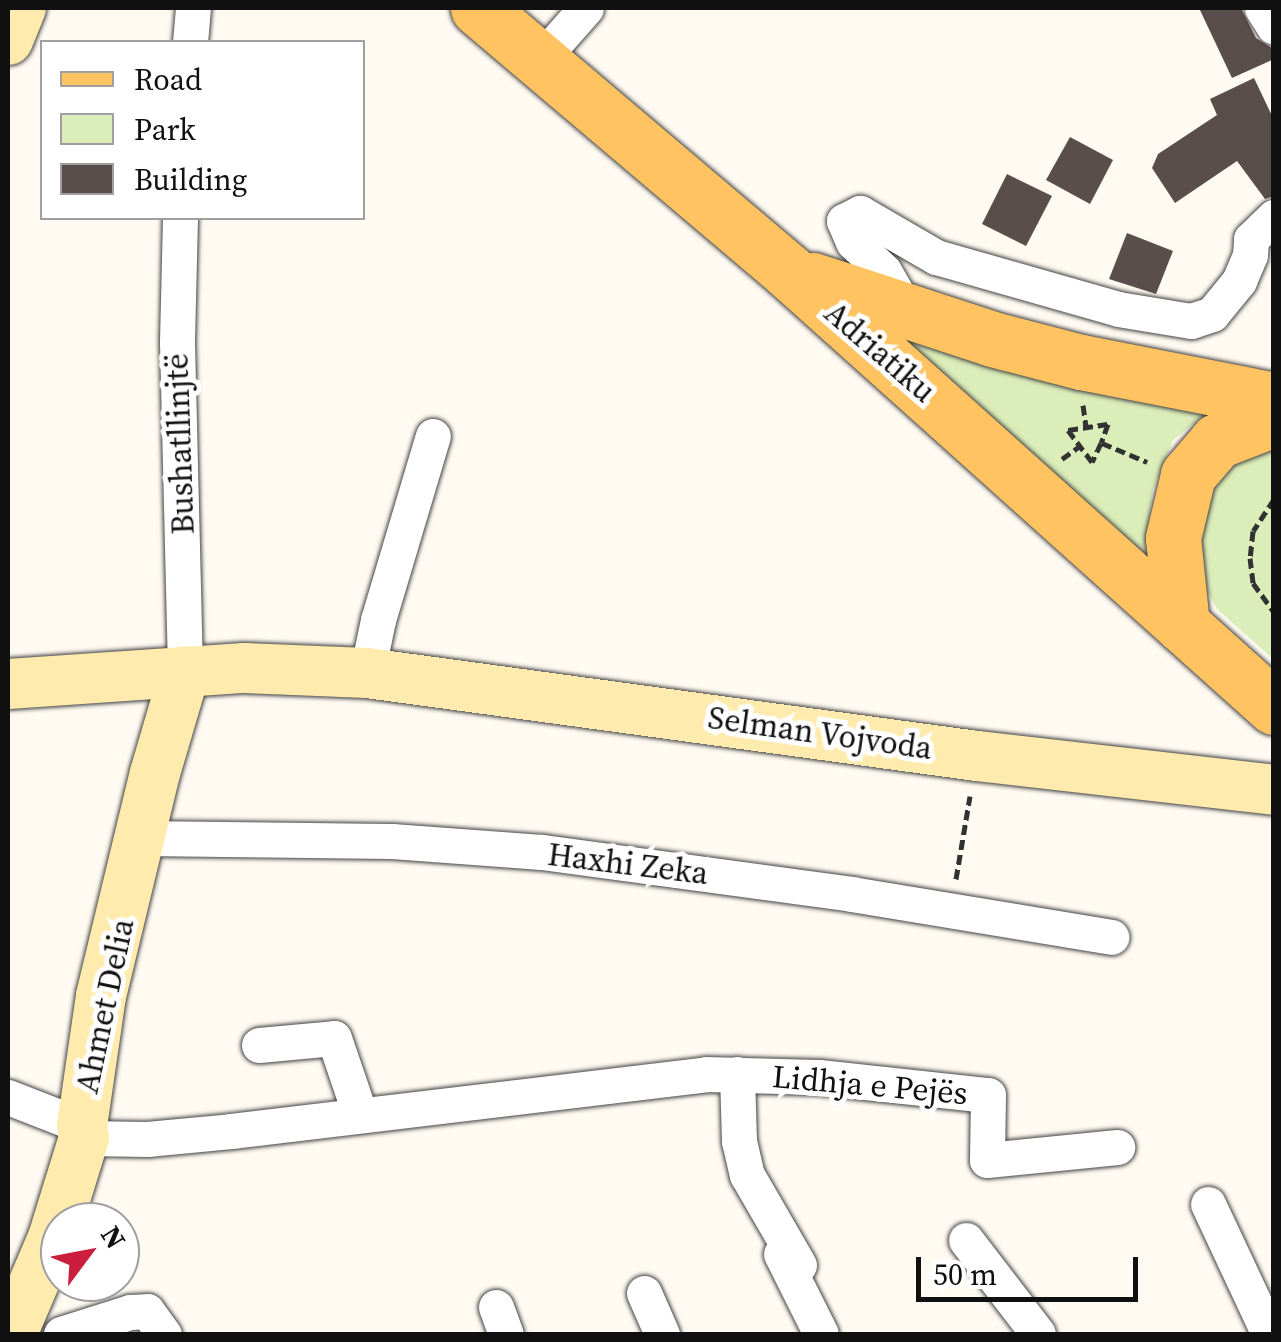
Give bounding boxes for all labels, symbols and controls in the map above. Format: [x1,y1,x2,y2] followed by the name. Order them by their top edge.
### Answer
[40,40,365,220] legend
[134,59,202,100] text: Road
[134,109,196,150] text: Park
[134,159,247,200] text: Building
[817,293,943,411] street label: Adriatiku
[158,353,202,535] street label: Bushatllinjtë
[705,698,935,768] street label: Selman Vojvoda
[546,835,710,893] street label: Haxhi Zeka
[68,915,142,1097] street label: Ahmet Delia
[771,1057,969,1113] street label: Lidhja e Pejës
[40,1202,140,1302] north arrow
[92,1218,135,1256] text: N
[921,1237,1144,1299] scale bar
[933,1254,997,1295] text: 50 m

